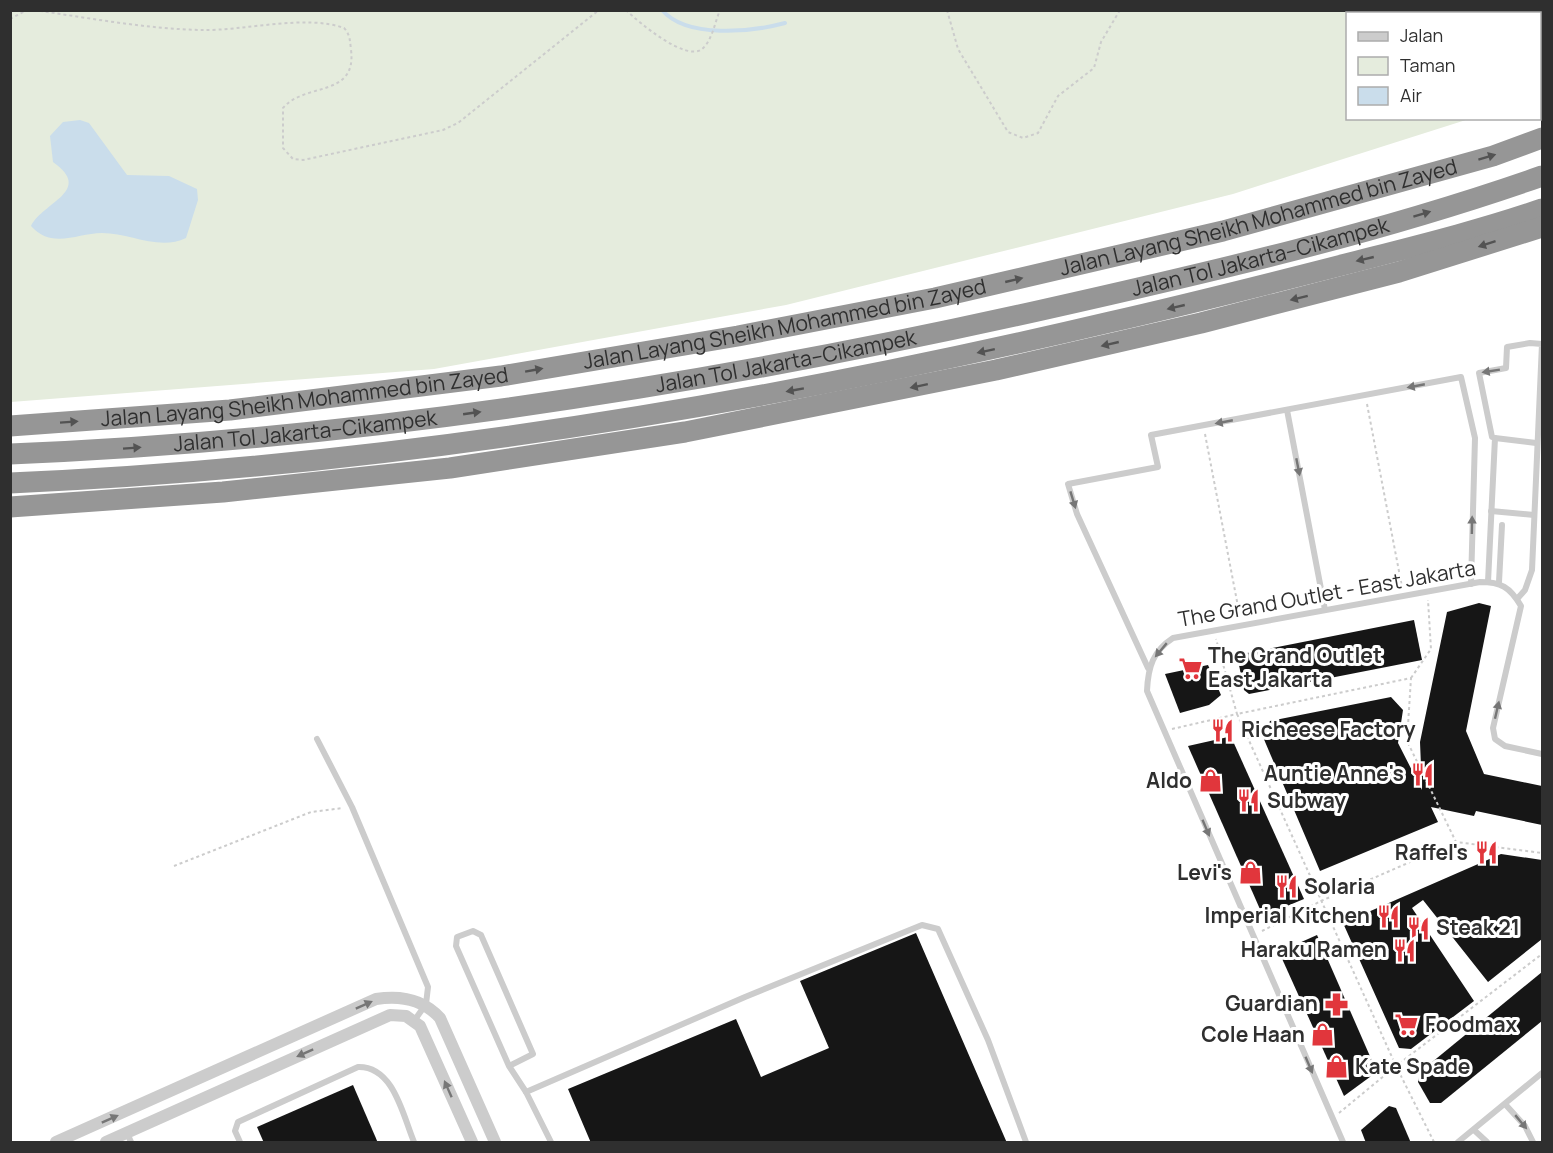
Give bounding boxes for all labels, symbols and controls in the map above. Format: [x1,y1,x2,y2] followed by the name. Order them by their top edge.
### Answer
[1346,12,1541,120] legend
[1400,23,1443,47] text: Jalan
[1400,53,1455,77] text: Taman
[1400,83,1423,107] text: Air
[1057,152,1460,282] street label: Jalan Layang Sheikh Mohammed bin Zayed
[1478,152,1496,161] one-way arrow
[1413,209,1431,218] one-way arrow
[1129,210,1393,302] street label: Jalan Tol Jakarta–Cikampek
[1478,240,1496,250] one-way arrow
[1355,255,1374,264] one-way arrow
[581,272,989,375] street label: Jalan Layang Sheikh Mohammed bin Zayed
[1005,274,1023,284] one-way arrow
[1290,294,1308,303] one-way arrow
[1167,302,1185,312] one-way arrow
[653,322,919,399] street label: Jalan Tol Jakarta–Cikampek
[1100,340,1119,349] one-way arrow
[977,346,995,356] one-way arrow
[100,360,510,432] street label: Jalan Layang Sheikh Mohammed bin Zayed
[524,366,543,375] one-way arrow
[1481,366,1500,375] one-way arrow
[910,382,929,391] one-way arrow
[1406,382,1425,391] one-way arrow
[785,386,804,395] one-way arrow
[172,403,439,458] street label: Jalan Tol Jakarta–Cikampek
[462,408,481,417] one-way arrow
[59,417,78,426] one-way arrow
[1215,418,1234,427] one-way arrow
[122,444,141,453] one-way arrow
[1294,458,1303,477] one-way arrow
[1069,491,1078,509] one-way arrow
[1468,516,1477,535] one-way arrow
[1176,553,1478,633] street label: The Grand Outlet - East Jakarta
[1208,641,1382,693] place label: The Grand Outlet East Jakarta
[1154,642,1167,658] one-way arrow
[1177,655,1203,681] supermarket icon: The Grand Outlet East Jakarta
[1493,701,1502,720] one-way arrow
[1241,715,1416,743] place label: Richeese Factory
[1210,717,1236,743] restaurant icon: Richeese Factory
[1264,759,1404,787] place label: Auntie Anne's
[1409,761,1435,787] restaurant icon: Auntie Anne's
[1146,766,1192,794] place label: Aldo
[1197,768,1223,794] shop icon: Aldo
[1267,786,1346,814] place label: Subway
[1236,788,1262,814] restaurant icon: Subway
[1202,820,1211,837] one-way arrow
[1395,838,1468,866] place label: Raffel's
[1473,840,1499,866] restaurant icon: Raffel's
[1177,858,1232,886] place label: Levi's
[1237,860,1263,886] shop icon: Levi's
[1304,872,1375,900] place label: Solaria
[1273,874,1299,900] restaurant icon: Solaria
[1205,901,1370,929] place label: Imperial Kitchen
[1375,903,1401,929] restaurant icon: Imperial Kitchen
[1436,913,1520,941] place label: Steak 21
[1405,915,1431,941] restaurant icon: Steak 21
[1241,935,1387,963] place label: Haraku Ramen
[1392,937,1418,963] restaurant icon: Haraku Ramen
[1225,989,1318,1017] place label: Guardian
[1323,991,1349,1017] pharmacy icon: Guardian
[356,1000,373,1009] one-way arrow
[1425,1010,1518,1038] place label: Foodmax
[1394,1012,1420,1038] supermarket icon: Foodmax
[1201,1020,1305,1048] place label: Cole Haan
[1310,1022,1336,1048] shop icon: Cole Haan
[297,1049,314,1058] one-way arrow
[1355,1052,1470,1080] place label: Kate Spade
[1324,1054,1350,1080] shop icon: Kate Spade
[1304,1056,1314,1074] one-way arrow
[443,1080,453,1098] one-way arrow
[101,1114,118,1123] one-way arrow
[1514,1114,1527,1129] one-way arrow

